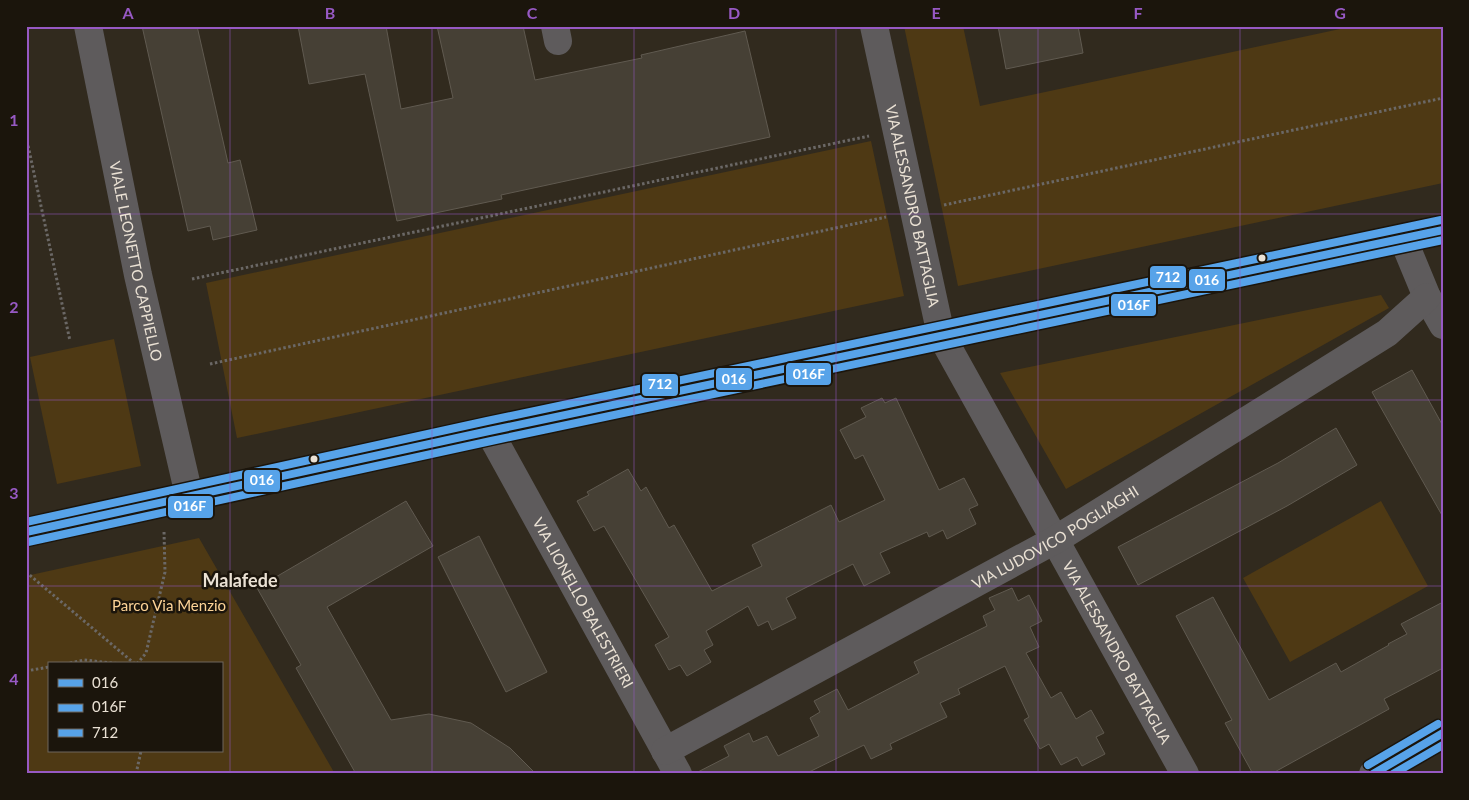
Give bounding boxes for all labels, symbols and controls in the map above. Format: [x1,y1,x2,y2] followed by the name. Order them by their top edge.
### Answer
[121,3,134,22] text: A
[325,3,335,22] text: B
[527,3,538,22] text: C
[728,3,740,22] text: D
[931,3,941,22] text: E
[1133,3,1143,22] text: F
[1334,3,1346,22] text: G
[882,103,944,309] street label: VIA ALESSANDRO BATTAGLIA
[9,110,19,129] text: 1
[106,159,167,363] street label: VIALE LEONETTO CAPPIELLO
[1257,253,1267,263] unlabelled marker
[1149,265,1187,289] line badge: 712
[1156,268,1180,285] text: 712
[1188,268,1226,292] line badge: 016
[1195,271,1219,288] text: 016
[1110,293,1157,317] line badge: 016F
[1118,296,1150,313] text: 016F
[9,297,19,316] text: 2
[785,362,832,386] line badge: 016F
[793,365,825,382] text: 016F
[715,367,753,391] line badge: 016
[722,370,746,387] text: 016
[641,373,679,397] line badge: 712
[648,375,672,392] text: 712
[309,454,319,464] unlabelled marker
[243,469,281,493] line badge: 016
[250,471,274,488] text: 016
[969,481,1142,592] street label: VIA LUDOVICO POGLIAGHI
[9,483,19,502] text: 3
[167,495,214,519] line badge: 016F
[174,497,206,514] text: 016F
[529,514,638,691] street label: VIA LIONELLO BALESTRIERI
[1059,558,1176,747] street label: VIA ALESSANDRO BATTAGLIA
[202,569,278,591] district label: Malafede
[112,596,226,614] park label: Parco Via Menzio
[48,662,222,752] legend
[9,669,19,688] text: 4
[92,673,118,691] text: 016
[92,697,127,715] text: 016F
[92,723,118,741] text: 712

